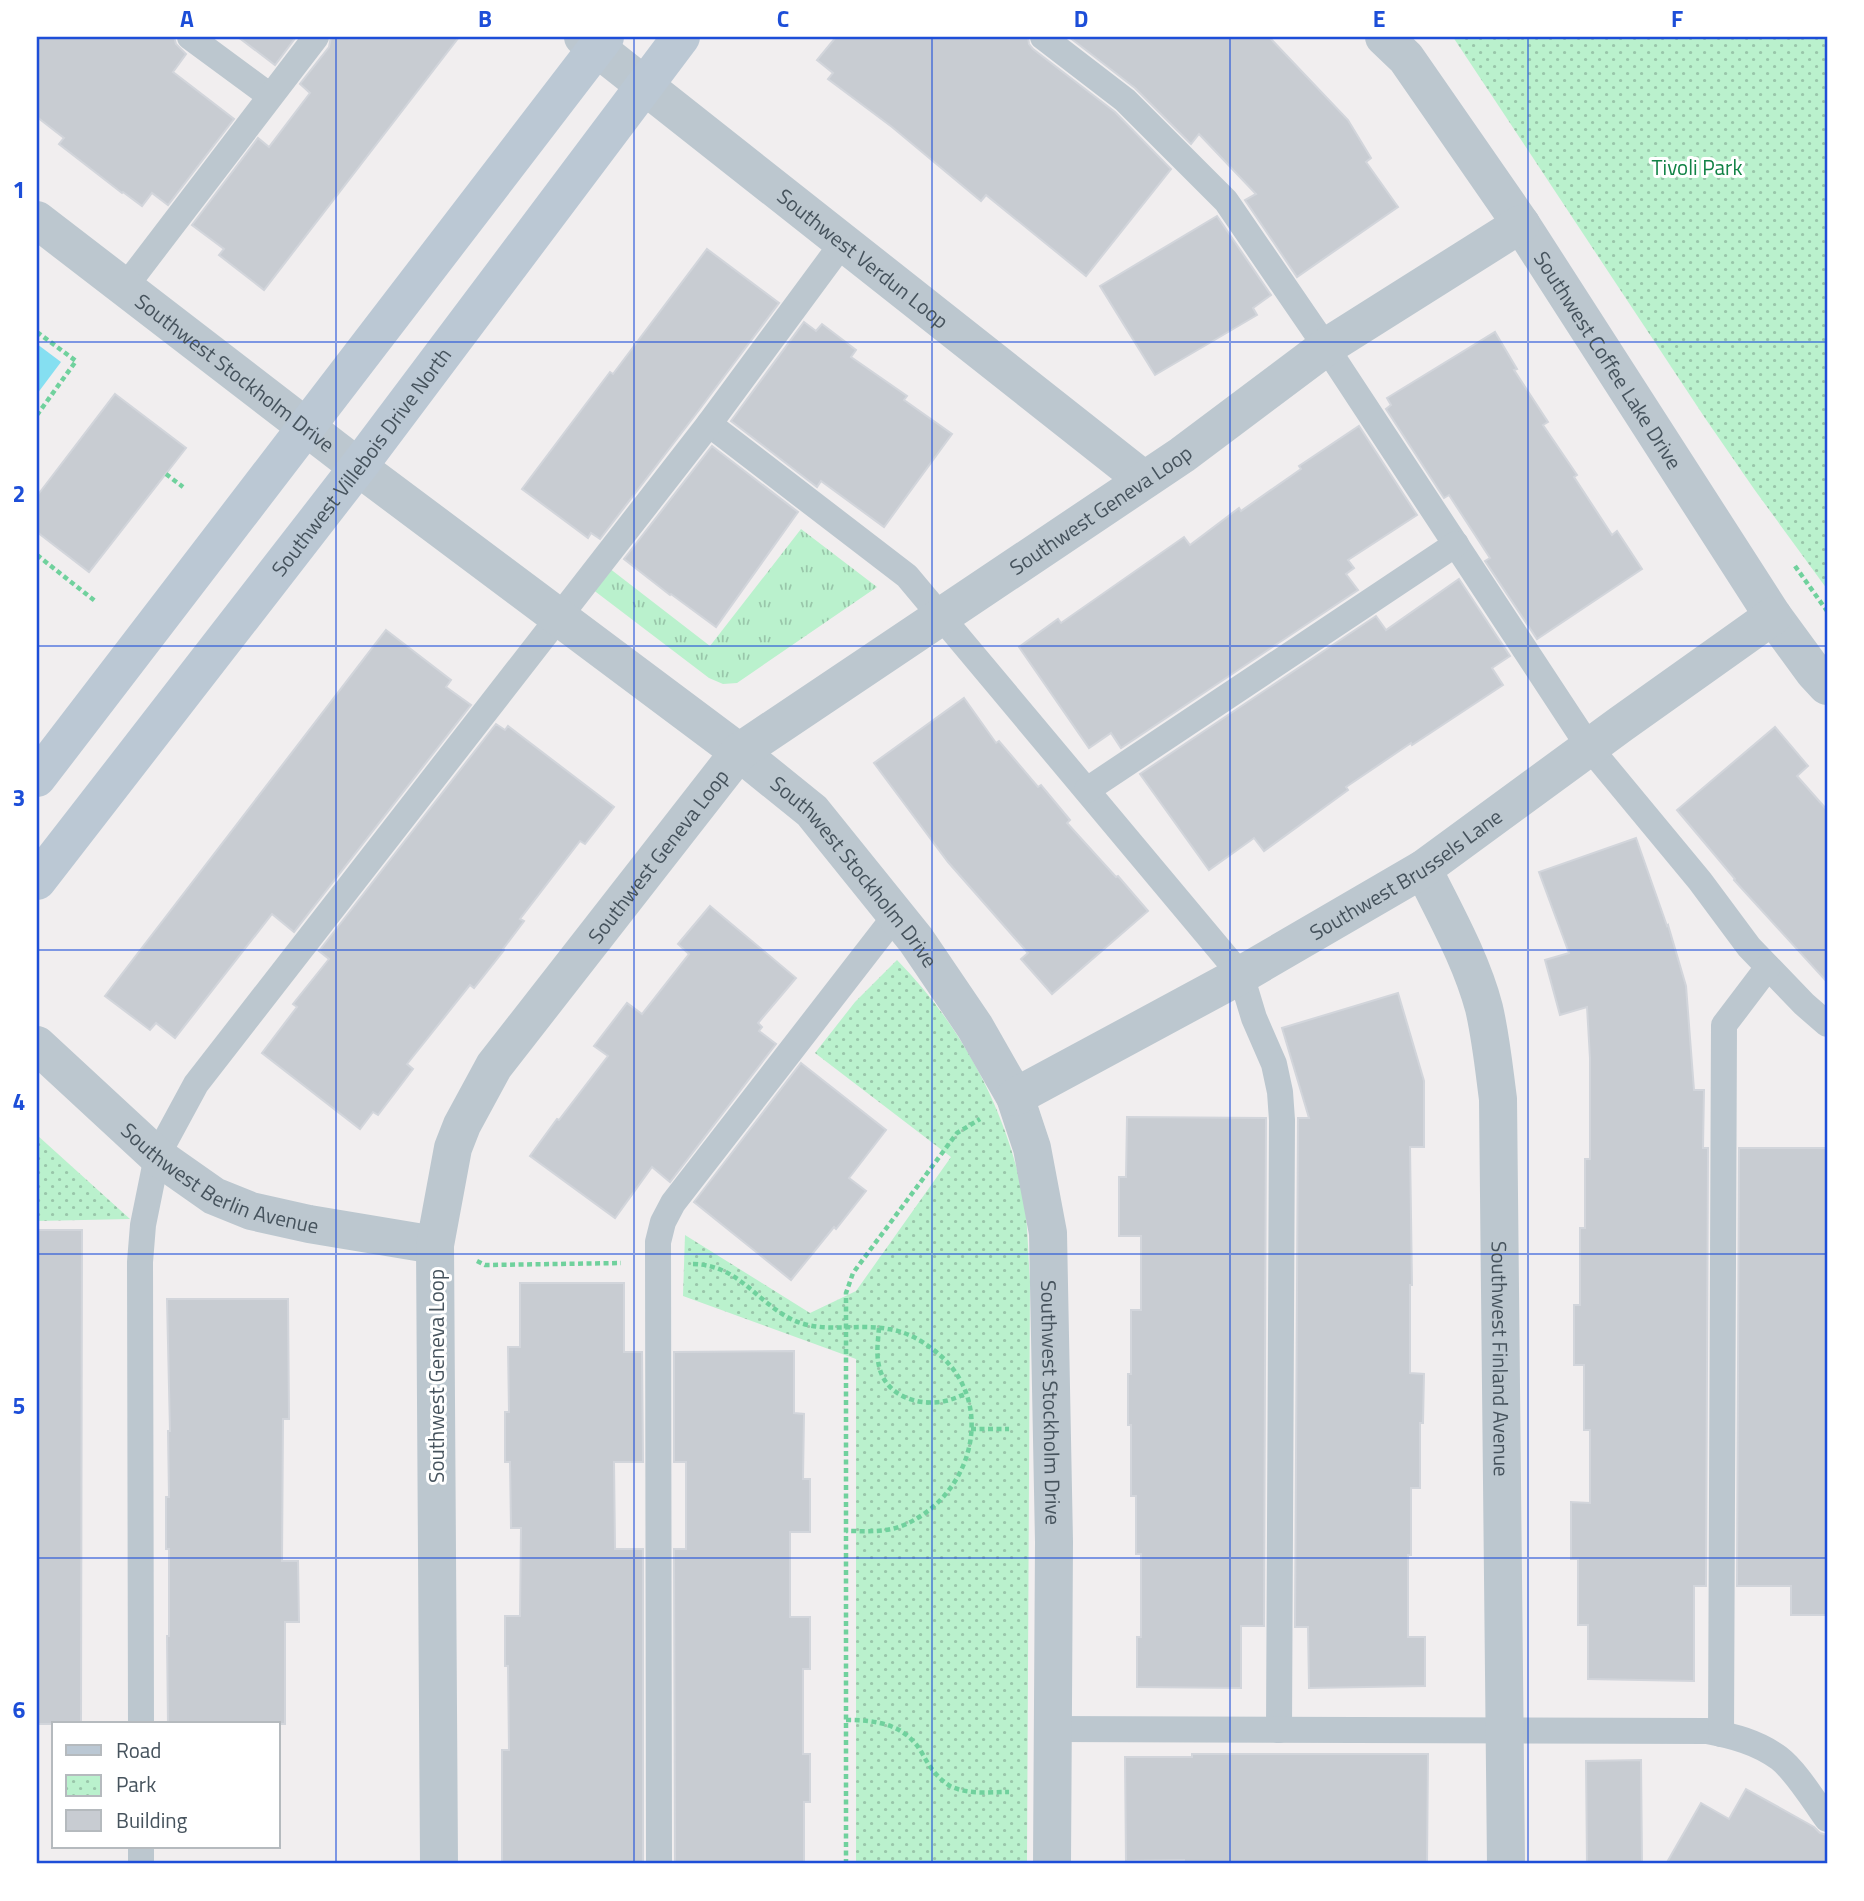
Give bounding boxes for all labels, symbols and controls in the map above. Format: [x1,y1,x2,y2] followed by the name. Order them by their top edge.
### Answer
[180,1,194,36] text: A
[478,1,492,36] text: B
[777,1,789,36] text: C
[1074,1,1088,36] text: D
[1373,1,1385,36] text: E
[1671,1,1683,36] text: F
[1652,151,1742,183] park label: Tivoli Park
[13,172,25,207] text: 1
[770,180,956,336] street label: Southwest Verdun Loop
[1526,245,1691,475] street label: Southwest Coffee Lake Drive
[128,285,342,460] street label: Southwest Stockholm Drive
[263,340,459,583] street label: Southwest Villebois Drive North
[1003,437,1199,583] street label: Southwest Geneva Loop
[13,476,25,511] text: 2
[579,762,736,950] street label: Southwest Geneva Loop
[764,768,946,974] street label: Southwest Stockholm Drive
[13,780,25,815] text: 3
[1303,800,1509,948] street label: Southwest Brussels Lane
[13,1084,25,1119] text: 4
[114,1115,321,1241] street label: Southwest Berlin Avenue
[1483,1241,1518,1477] street label: Southwest Finland Avenue
[420,1269,452,1483] street label: Southwest Geneva Loop
[1033,1280,1070,1525] street label: Southwest Stockholm Drive
[13,1388,25,1423] text: 5
[13,1692,26,1727] text: 6
[52,1722,280,1848] legend
[116,1734,161,1766] text: Road
[116,1768,156,1800] text: Park
[116,1804,188,1836] text: Building

